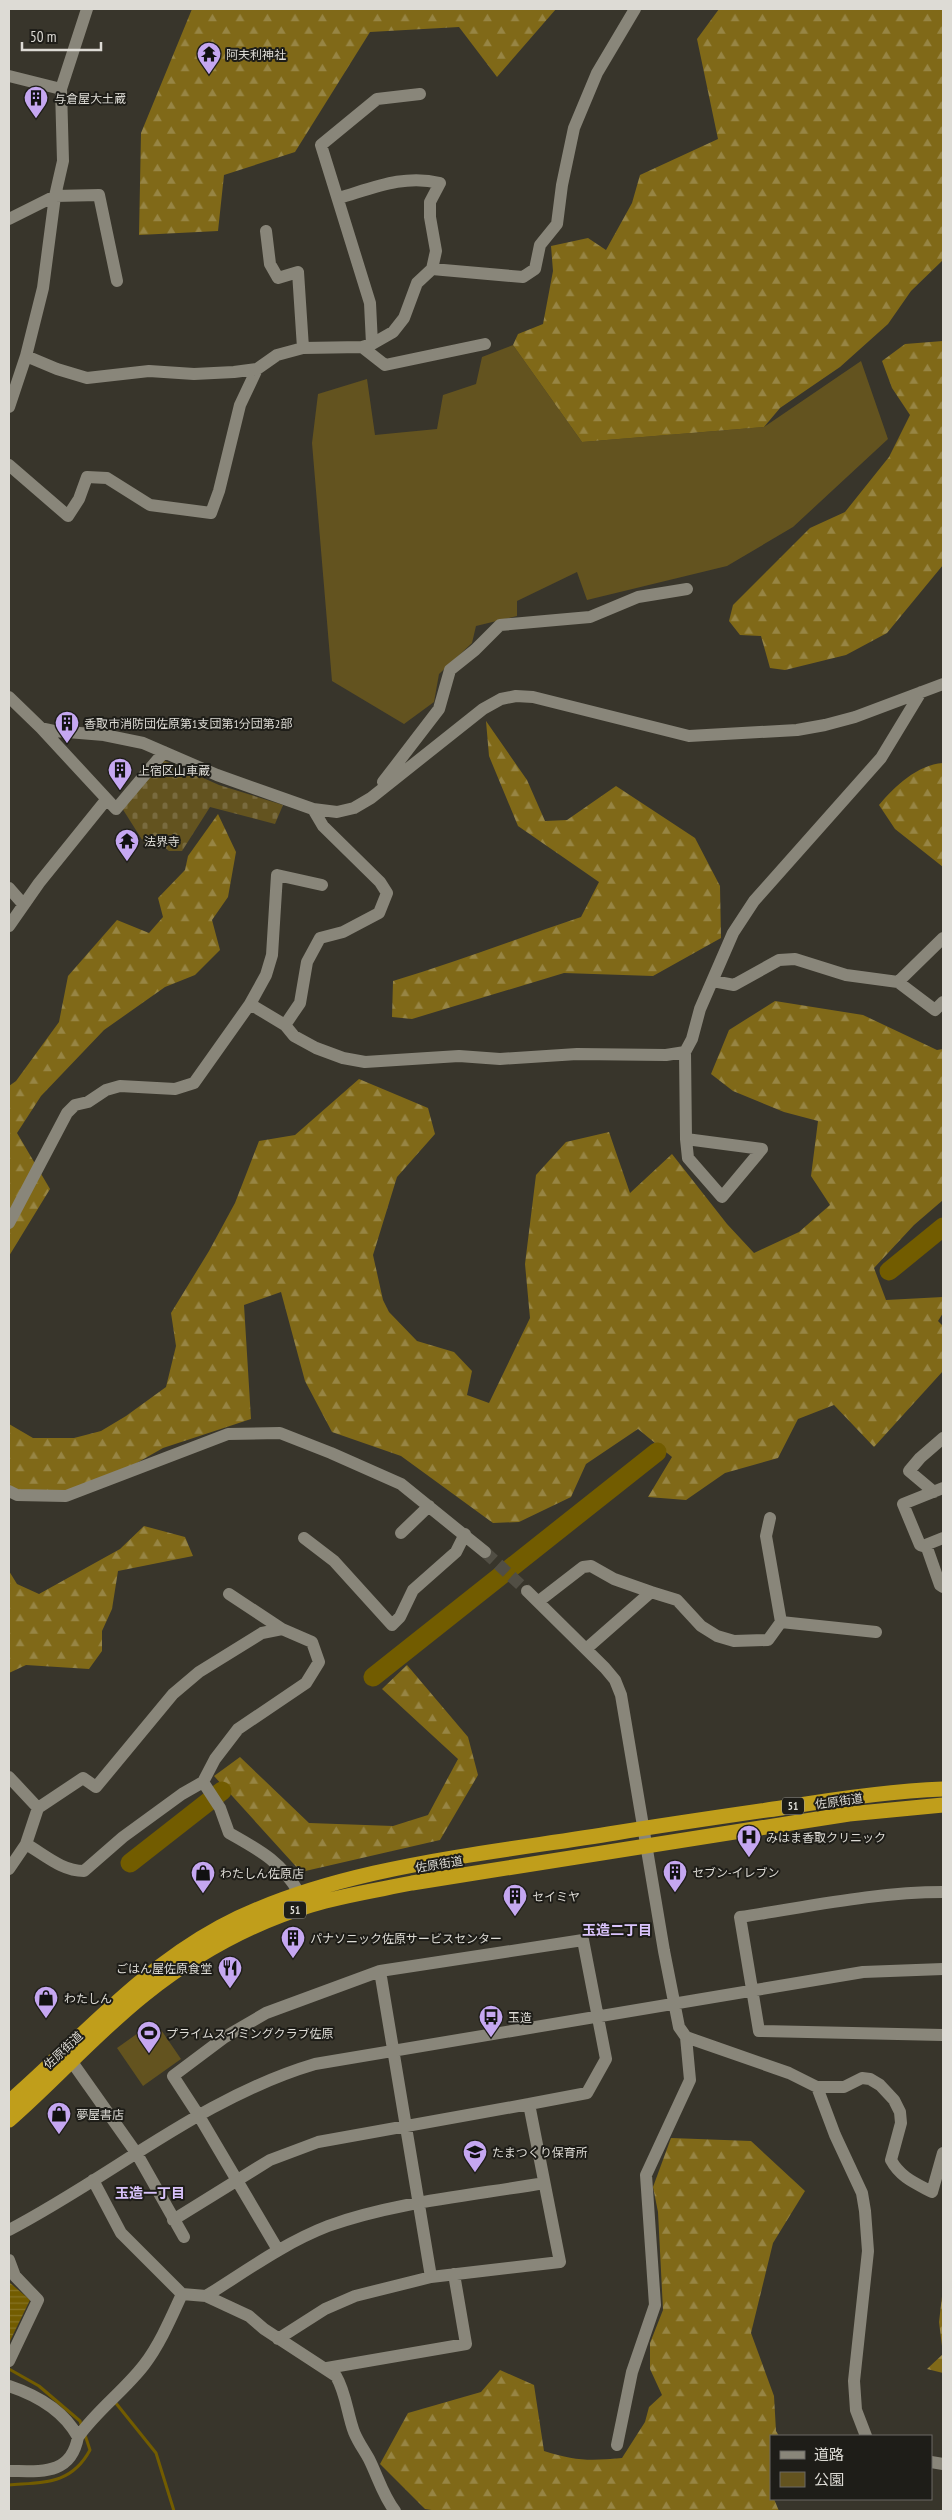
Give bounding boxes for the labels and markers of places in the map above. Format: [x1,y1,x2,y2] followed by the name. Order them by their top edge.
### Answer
[196,41,222,75] temple icon: 阿夫利神社
[226,47,286,62] place label: 阿夫利神社
[23,85,49,119] building icon: 与倉屋大土蔵
[54,91,126,106] place label: 与倉屋大土蔵
[54,710,80,744] building icon: 香取市消防団佐原第1支団第1分団第2部
[84,716,292,731] place label: 香取市消防団佐原第1支団第1分団第2部
[107,757,133,791] building icon: 上宿区山車蔵
[138,763,210,778] place label: 上宿区山車蔵
[114,828,140,862] temple icon: 法界寺
[144,834,180,849] place label: 法界寺
[736,1824,762,1858] hospital icon: みはま香取クリニック
[766,1830,886,1845] place label: みはま香取クリニック
[662,1859,688,1893] building icon: セブン-イレブン
[190,1860,216,1894] shop icon: わたしん佐原店
[692,1865,780,1880] place label: セブン-イレブン
[220,1866,304,1881] place label: わたしん佐原店
[502,1883,528,1917] building icon: セイミヤ
[532,1889,580,1904] place label: セイミヤ
[280,1925,306,1959] building icon: パナソニック佐原サービスセンター
[310,1931,502,1946] place label: パナソニック佐原サービスセンター
[217,1955,243,1989] restaurant icon: ごはん屋佐原食堂
[116,1961,212,1976] place label: ごはん屋佐原食堂
[33,1985,59,2019] shop icon: わたしん
[64,1991,112,2006] place label: わたしん
[478,2004,504,2038] bus stop icon: 玉造
[508,2010,532,2025] place label: 玉造
[136,2020,162,2054] sports icon: プライムスイミングクラブ佐原
[166,2026,334,2041] place label: プライムスイミングクラブ佐原
[46,2101,72,2135] shop icon: 夢屋書店
[76,2107,124,2122] place label: 夢屋書店
[462,2139,488,2173] school or university icon: たまつくり保育所
[492,2145,588,2160] place label: たまつくり保育所

